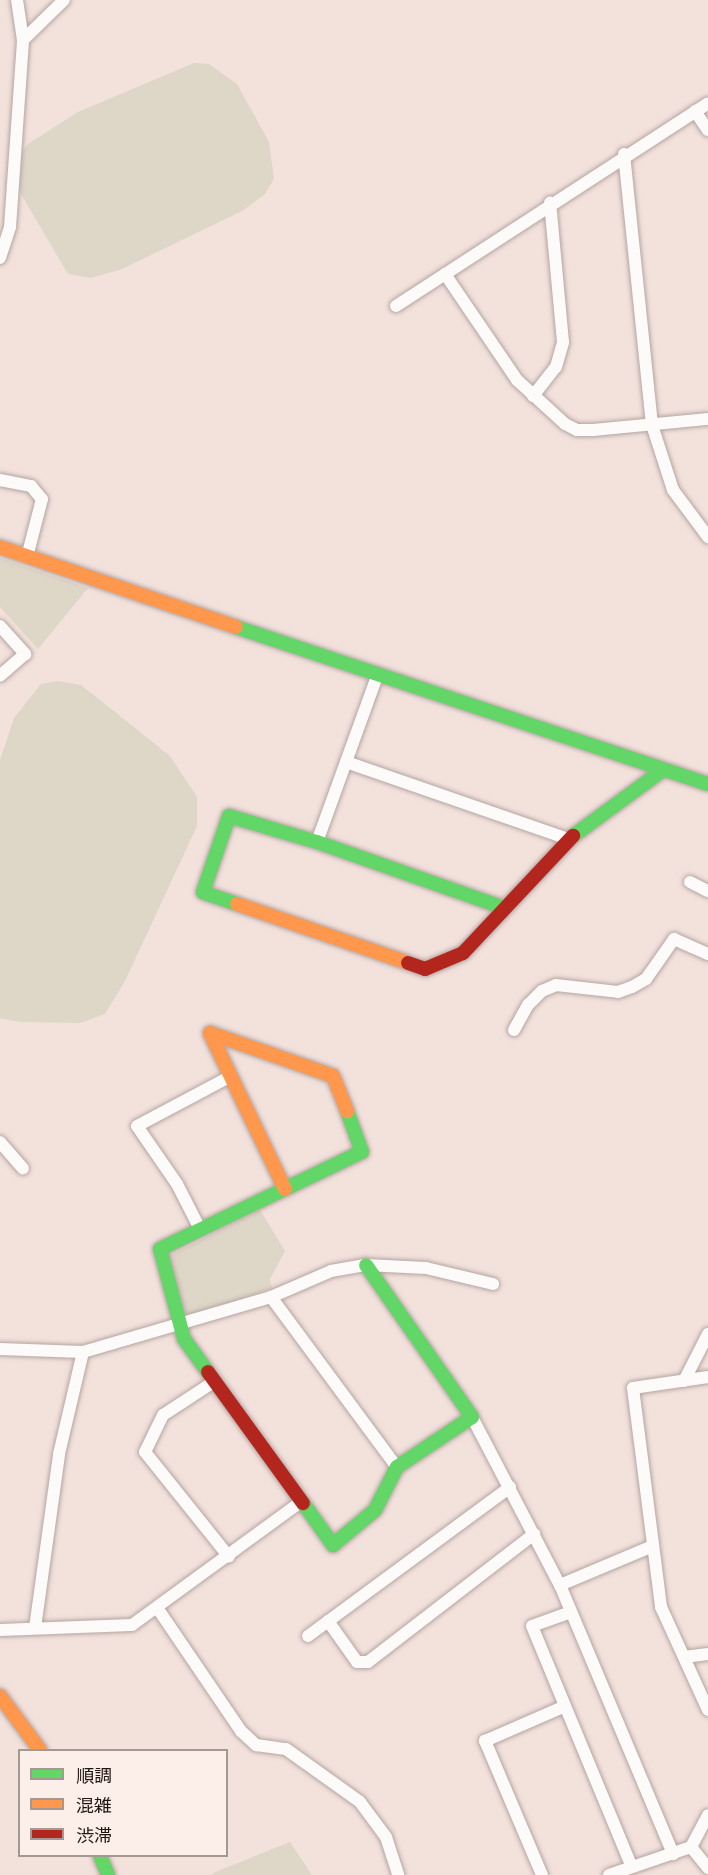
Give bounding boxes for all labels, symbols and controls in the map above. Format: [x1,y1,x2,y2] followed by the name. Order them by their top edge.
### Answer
[18,1749,228,1857] legend
[76,1764,112,1788] text: 順調
[76,1794,112,1818] text: 混雑
[76,1824,112,1848] text: 渋滞

